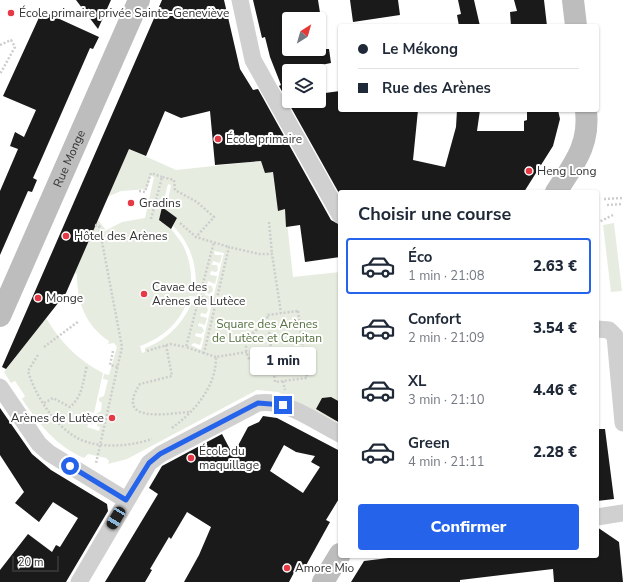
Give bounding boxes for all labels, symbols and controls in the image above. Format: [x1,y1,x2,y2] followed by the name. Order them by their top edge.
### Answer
[19,5,229,21] place label: École primaire privée Sainte-Geneviève
[6,8,16,18] marker: École primaire privée Sainte-Geneviève
[282,12,326,56] north arrow
[282,12,326,108] map controls
[382,39,458,59] text: Le Mékong
[282,64,326,108] button: layers
[382,78,491,98] text: Rue des Arènes
[50,127,89,190] street label: Rue Monge
[226,131,302,147] place label: École primaire
[213,134,223,144] marker: École primaire
[537,163,596,179] place label: Heng Long
[524,166,534,176] marker: Heng Long
[139,195,181,211] place label: Gradins
[126,198,136,208] marker: Gradins
[358,202,511,226] text: Choisir une course
[74,228,168,244] place label: Hôtel des Arènes
[61,231,71,241] marker: Hôtel des Arènes
[408,247,432,267] text: Éco
[360,248,396,284] icon: car
[533,256,577,276] text: 2.63 €
[408,267,484,285] text: 1 min · 21:08
[152,279,245,309] place label: Cavae des Arènes de Lutèce
[139,289,149,299] marker: Cavae des Arènes de Lutèce
[46,290,83,306] place label: Monge
[33,293,43,303] marker: Monge
[408,309,461,329] text: Confort
[360,310,396,346] icon: car
[212,316,322,346] park label: Square des Arènes de Lutèce et Capitan
[533,318,577,338] text: 3.54 €
[408,329,484,347] text: 2 min · 21:09
[250,347,316,375] callout: 1 min
[266,352,300,370] text: 1 min
[408,371,427,391] text: XL
[360,372,396,408] icon: car
[533,380,577,400] text: 4.46 €
[408,391,484,409] text: 3 min · 21:10
[274,396,292,414] route end
[11,410,104,426] place label: Arènes de Lutèce
[107,413,117,423] marker: Arènes de Lutèce
[408,433,450,453] text: Green
[360,434,396,470] icon: car
[533,442,577,462] text: 2.28 €
[199,443,259,473] place label: École du maquillage
[186,453,196,463] marker: École du maquillage
[408,453,484,471] text: 4 min · 21:11
[61,457,79,475] route start
[358,504,579,550] button: Confirmer
[105,505,127,531] car
[12,554,59,573] scale bar
[18,555,43,570] text: 20 m
[295,560,354,576] place label: Amore Mio
[282,563,292,573] marker: Amore Mio

